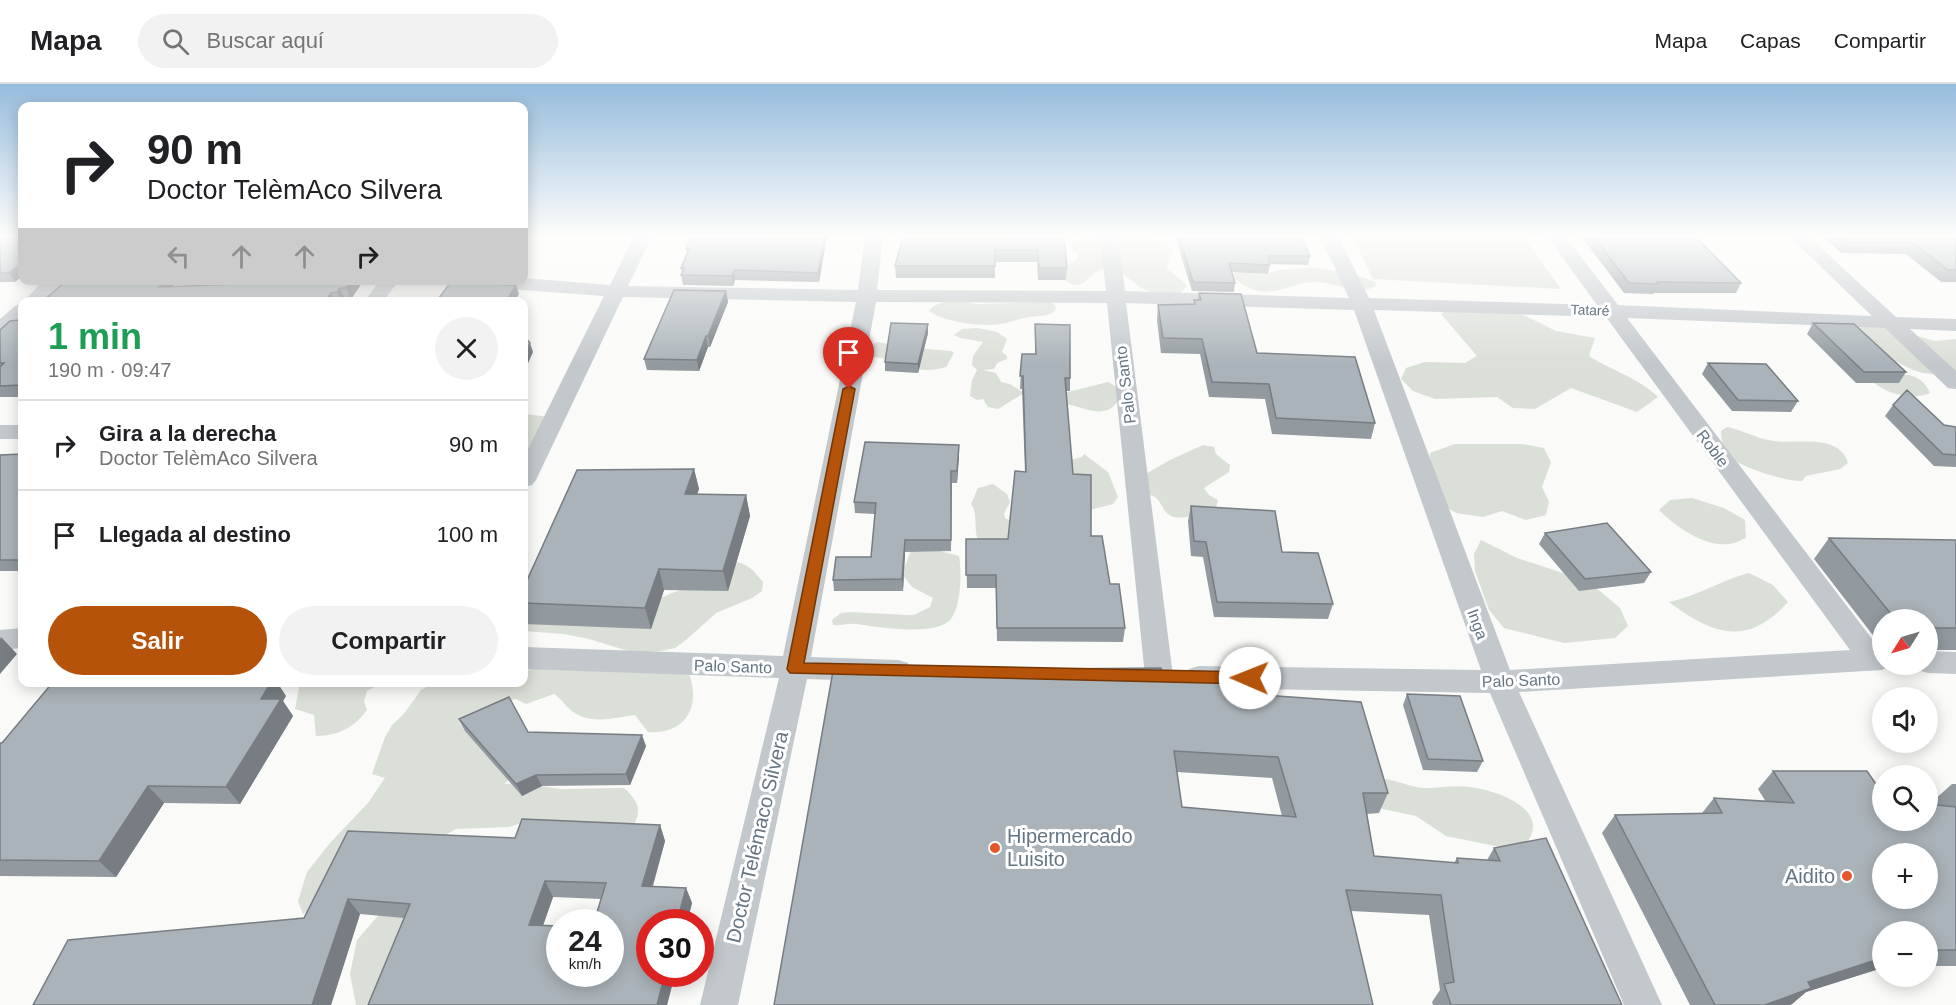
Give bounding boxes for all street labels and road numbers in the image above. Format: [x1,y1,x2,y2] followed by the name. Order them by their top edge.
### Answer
[1570,301,1610,319] street label: Tataré
[1112,345,1139,425] street label: Palo Santo
[1693,426,1732,470] street label: Roble
[1464,607,1491,642] street label: Inga
[694,657,772,676] street label: Palo Santo
[1482,671,1561,690] street label: Palo Santo
[722,728,792,945] street label: Doctor Telémaco Silvera

